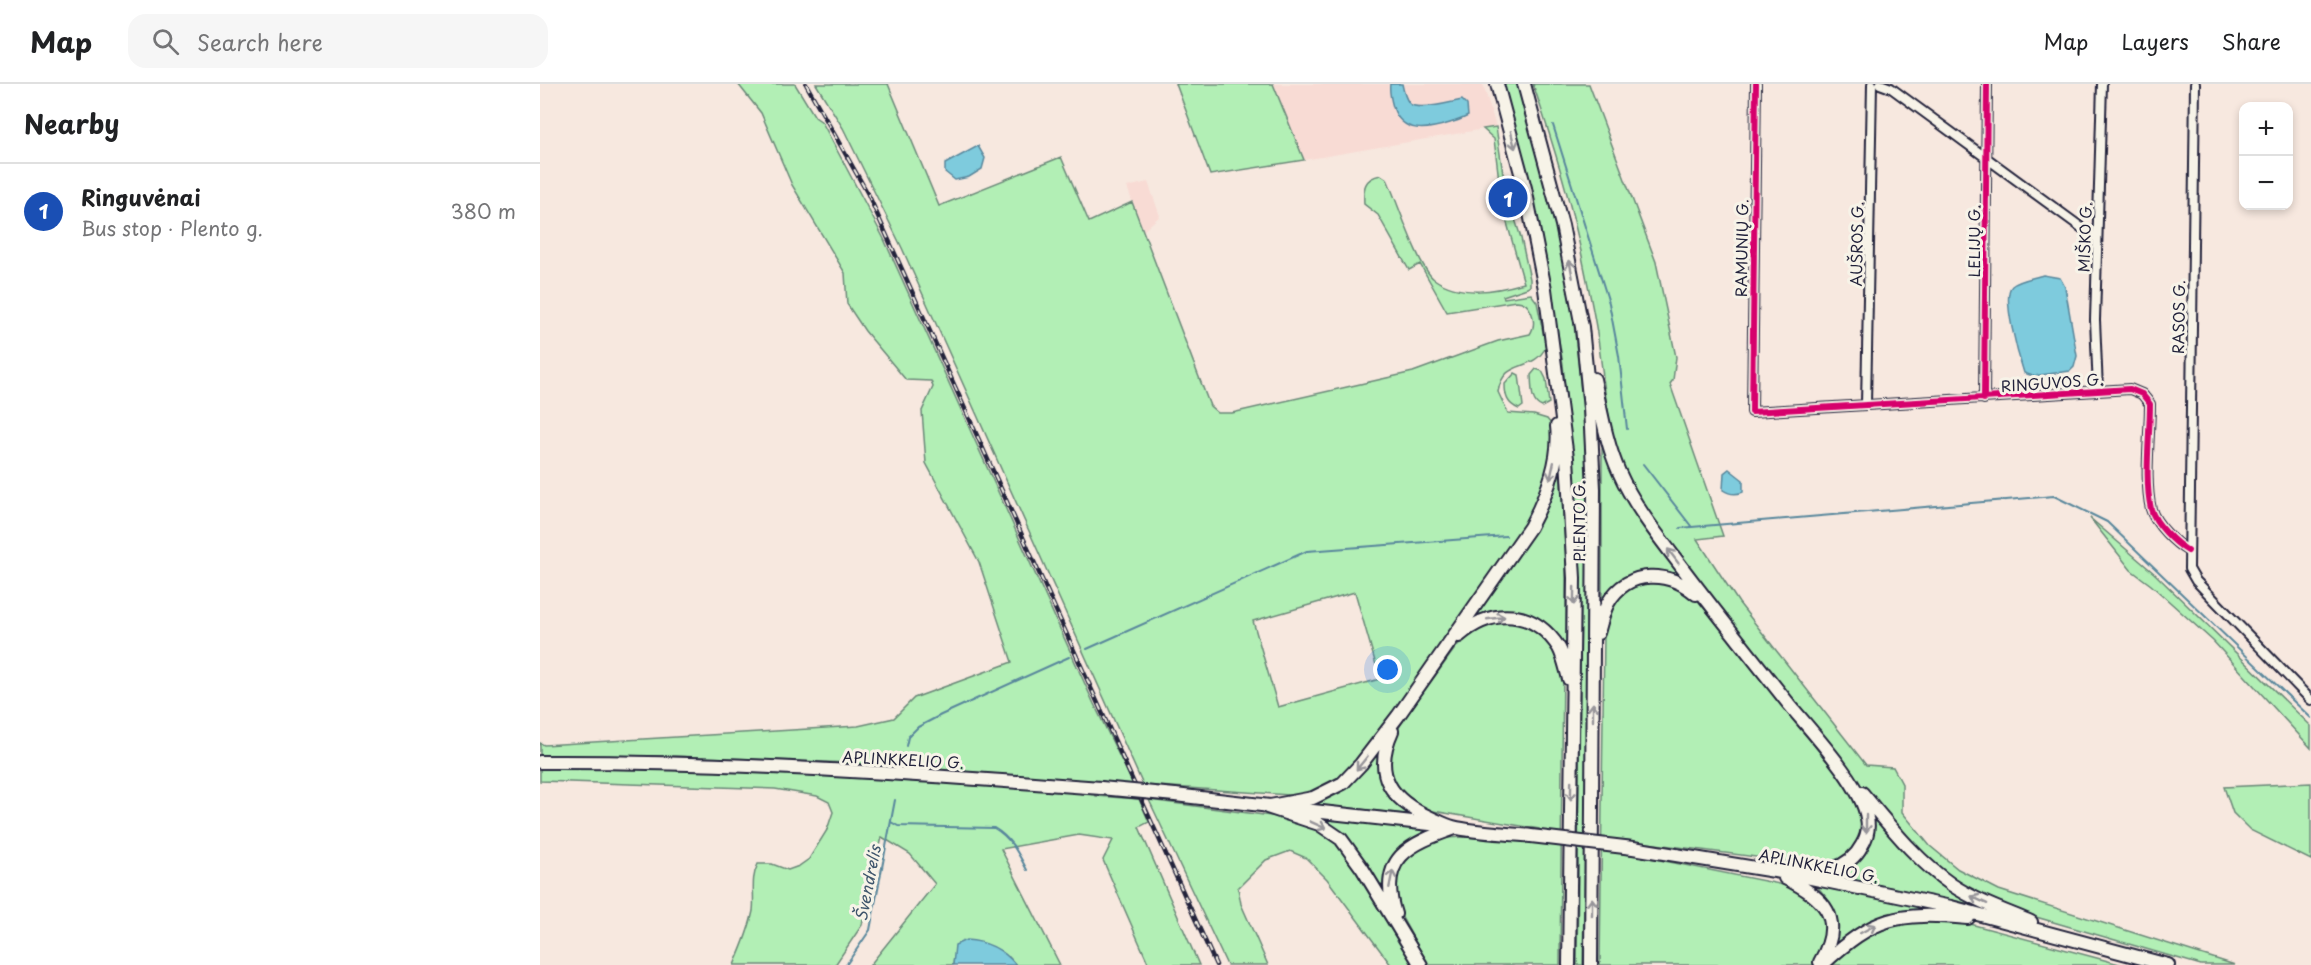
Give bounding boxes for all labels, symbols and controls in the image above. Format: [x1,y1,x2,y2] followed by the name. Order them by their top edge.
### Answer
[128,14,548,68] search box
[30,20,92,63] text: Map
[149,25,182,58] icon: search
[197,25,323,58] text: Search here
[2044,25,2088,57] text: Map
[2121,25,2189,57] text: Layers
[2222,25,2281,57] text: Share
[2239,102,2293,210] map controls
[2239,102,2293,156] button: +
[24,104,119,143] text: Nearby
[1507,131,1519,150] one-way arrow
[2239,156,2293,210] button: −
[1488,176,1528,220] pin: 1
[81,180,201,213] text: Ringuvėnai
[39,196,48,226] text: 1
[450,196,516,226] text: 380 m
[1729,199,1753,297] street label: RAMUNIŲ G.
[1844,201,1868,287] street label: AUŠROS G.
[2071,201,2097,273] street label: MIŠKO G.
[1962,205,1985,277] street label: LELIJŲ G.
[81,213,263,243] text: Bus stop · Plento g.
[1565,260,1576,280] one-way arrow
[2166,280,2190,354] street label: RASOS G.
[2000,367,2104,397] street label: RINGUVOS G.
[1546,460,1557,480] one-way arrow
[1567,480,1590,562] street label: PLENTO G.
[1667,548,1680,564] one-way arrow
[1568,586,1580,606] one-way arrow
[1485,612,1505,623] one-way arrow
[1373,655,1402,684] your location
[1587,702,1599,722] one-way arrow
[841,744,965,774] street label: APLINKKELIO G.
[1356,754,1369,770] one-way arrow
[1566,781,1577,801] one-way arrow
[1860,814,1872,834] one-way arrow
[1309,820,1327,832] one-way arrow
[848,842,886,923] water label: Švendrelis
[1757,842,1881,888] street label: APLINKKELIO G.
[1386,869,1397,889] one-way arrow
[1971,893,1989,905] one-way arrow
[1586,897,1598,917] one-way arrow
[1858,923,1876,934] one-way arrow

